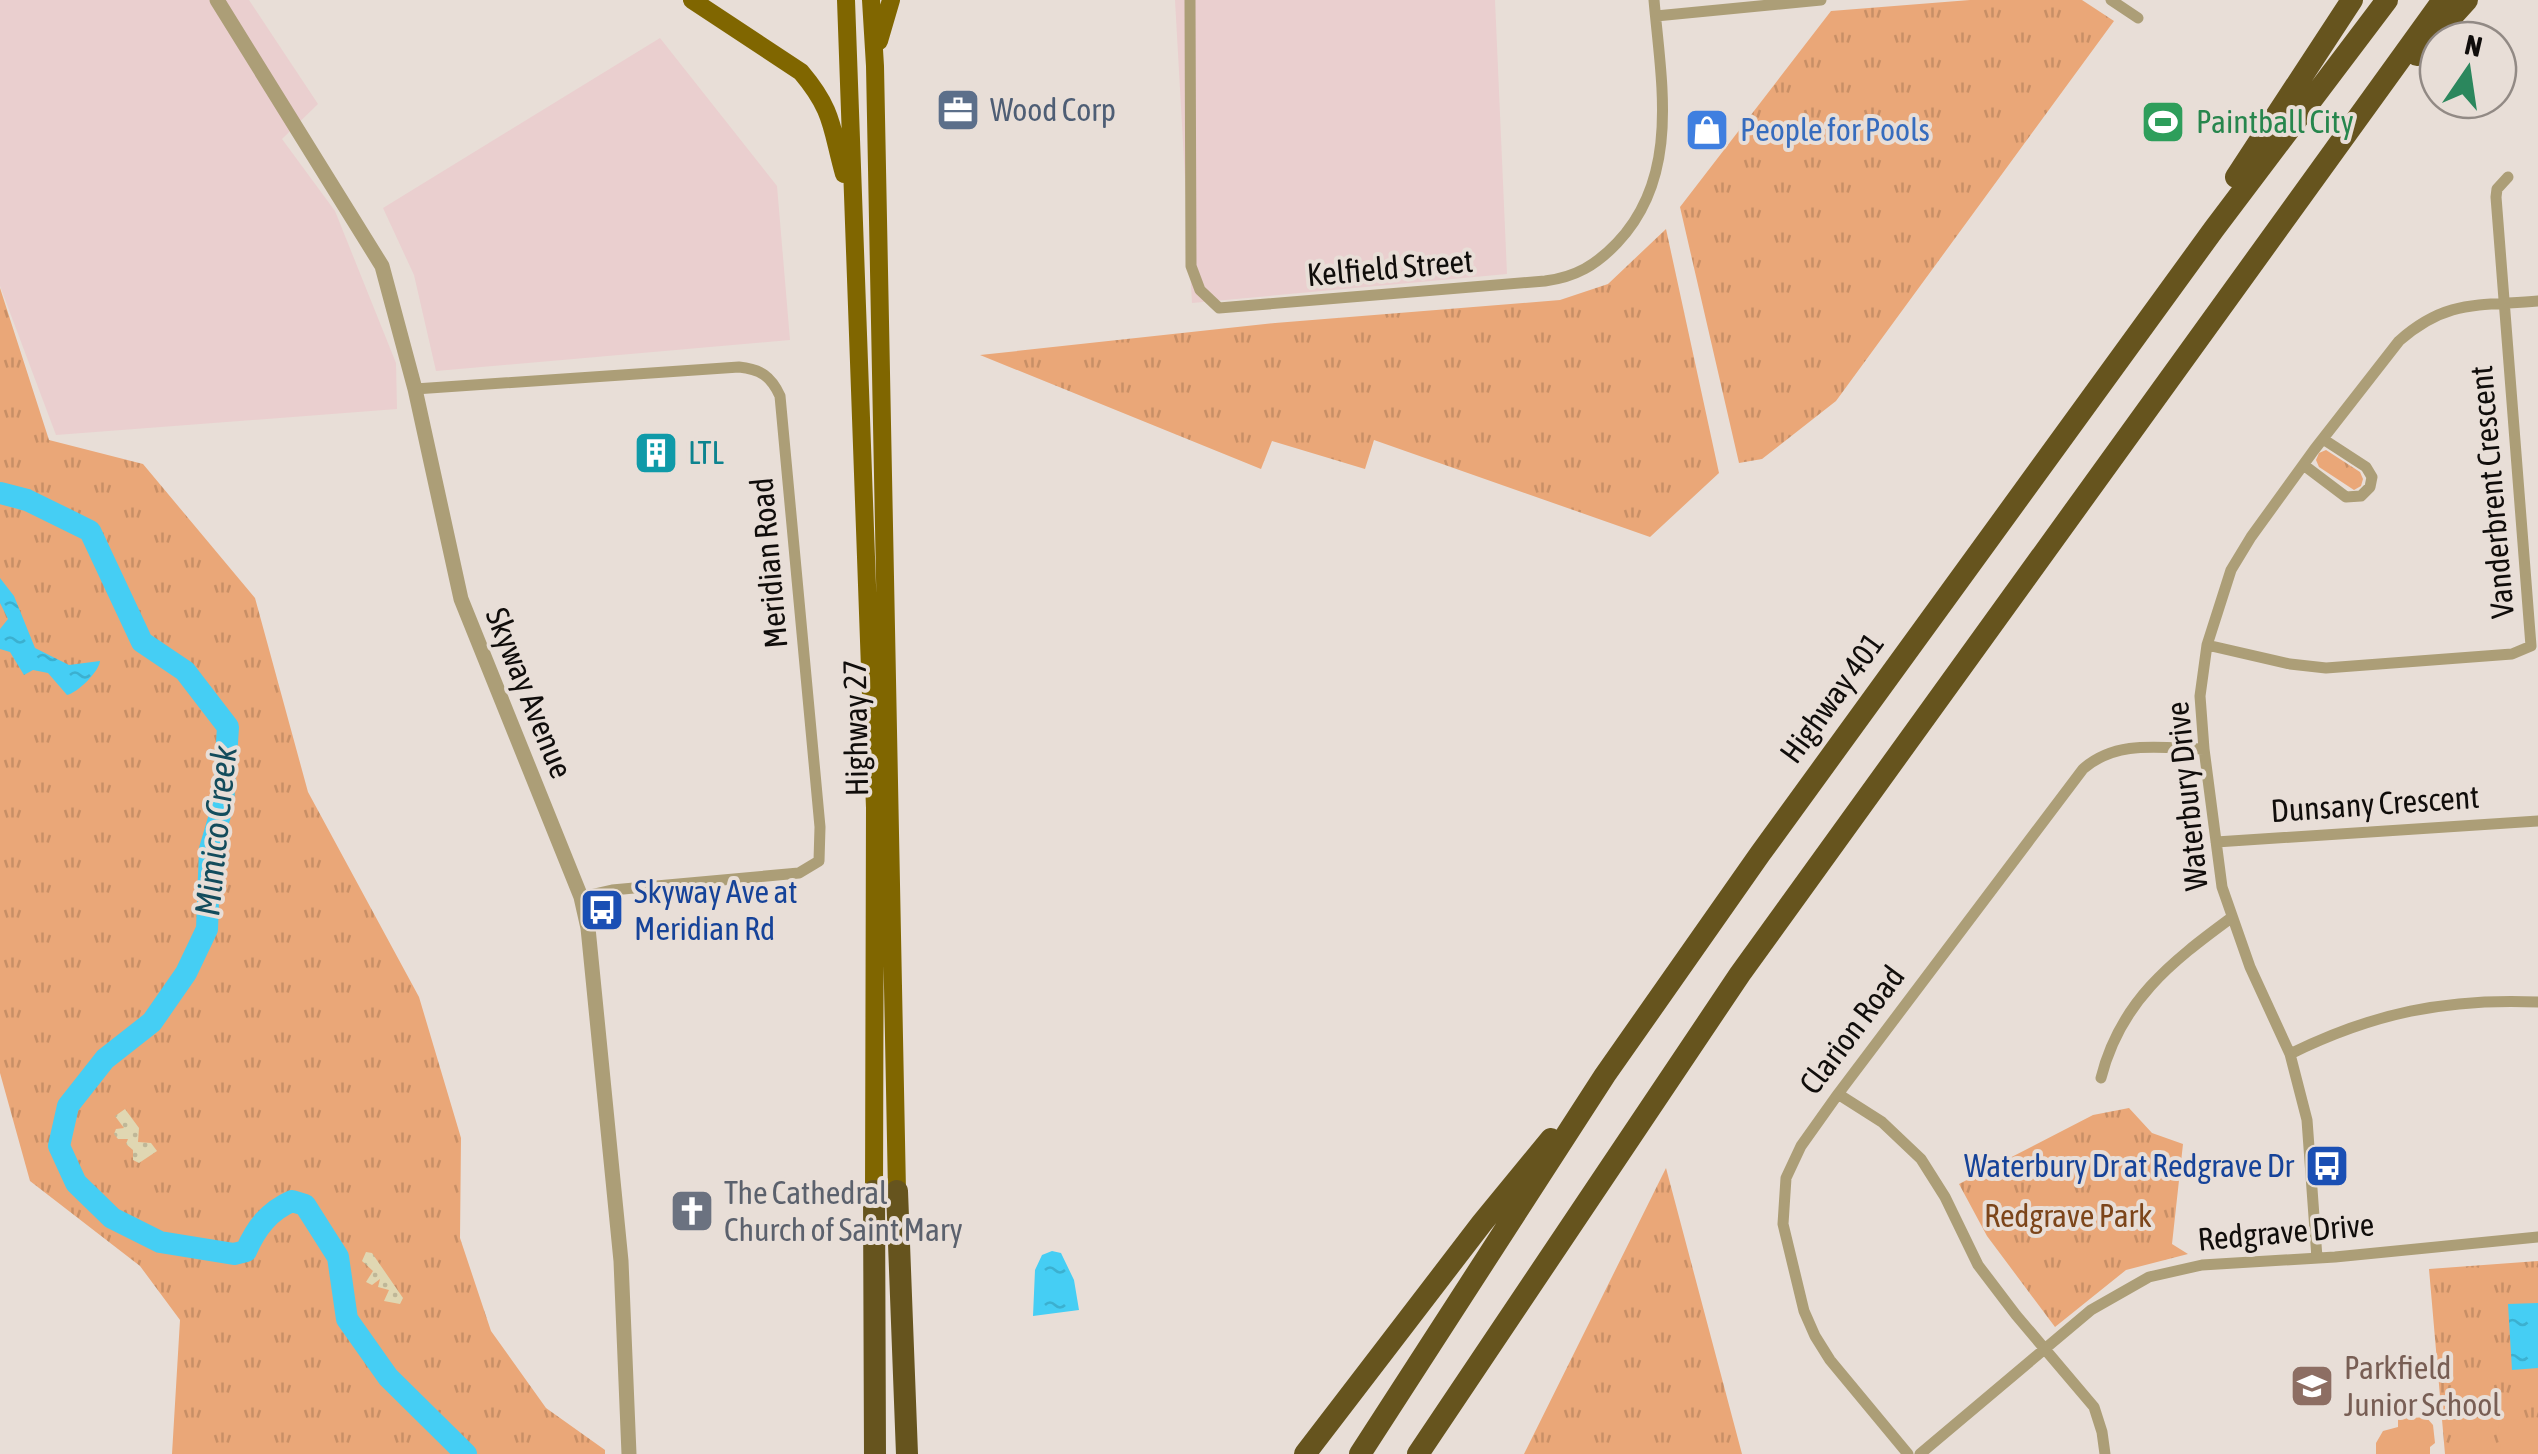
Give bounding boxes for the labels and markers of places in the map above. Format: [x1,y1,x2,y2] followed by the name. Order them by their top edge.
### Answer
[935,87,981,133] office icon: Wood Corp
[990,91,1116,128] place label: Wood Corp
[2140,99,2186,145] sports icon: Paintball City
[2196,103,2354,140] place label: Paintball City
[1684,107,1730,153] shop icon: People for Pools
[1740,111,1930,148] place label: People for Pools
[633,430,679,476] building icon: LTL
[688,434,725,471] place label: LTL
[634,873,798,947] place label: Skyway Ave at Meridian Rd
[579,887,625,933] bus stop icon: Skyway Ave at Meridian Rd
[2304,1143,2350,1189] bus stop icon: Waterbury Dr at Redgrave Dr
[1964,1147,2295,1184] place label: Waterbury Dr at Redgrave Dr
[724,1174,963,1248] place label: The Cathedral Church of Saint Mary
[669,1188,715,1234] church icon: The Cathedral Church of Saint Mary
[2344,1349,2501,1423] place label: Parkfield Junior School
[2289,1363,2335,1409] school or university icon: Parkfield Junior School

